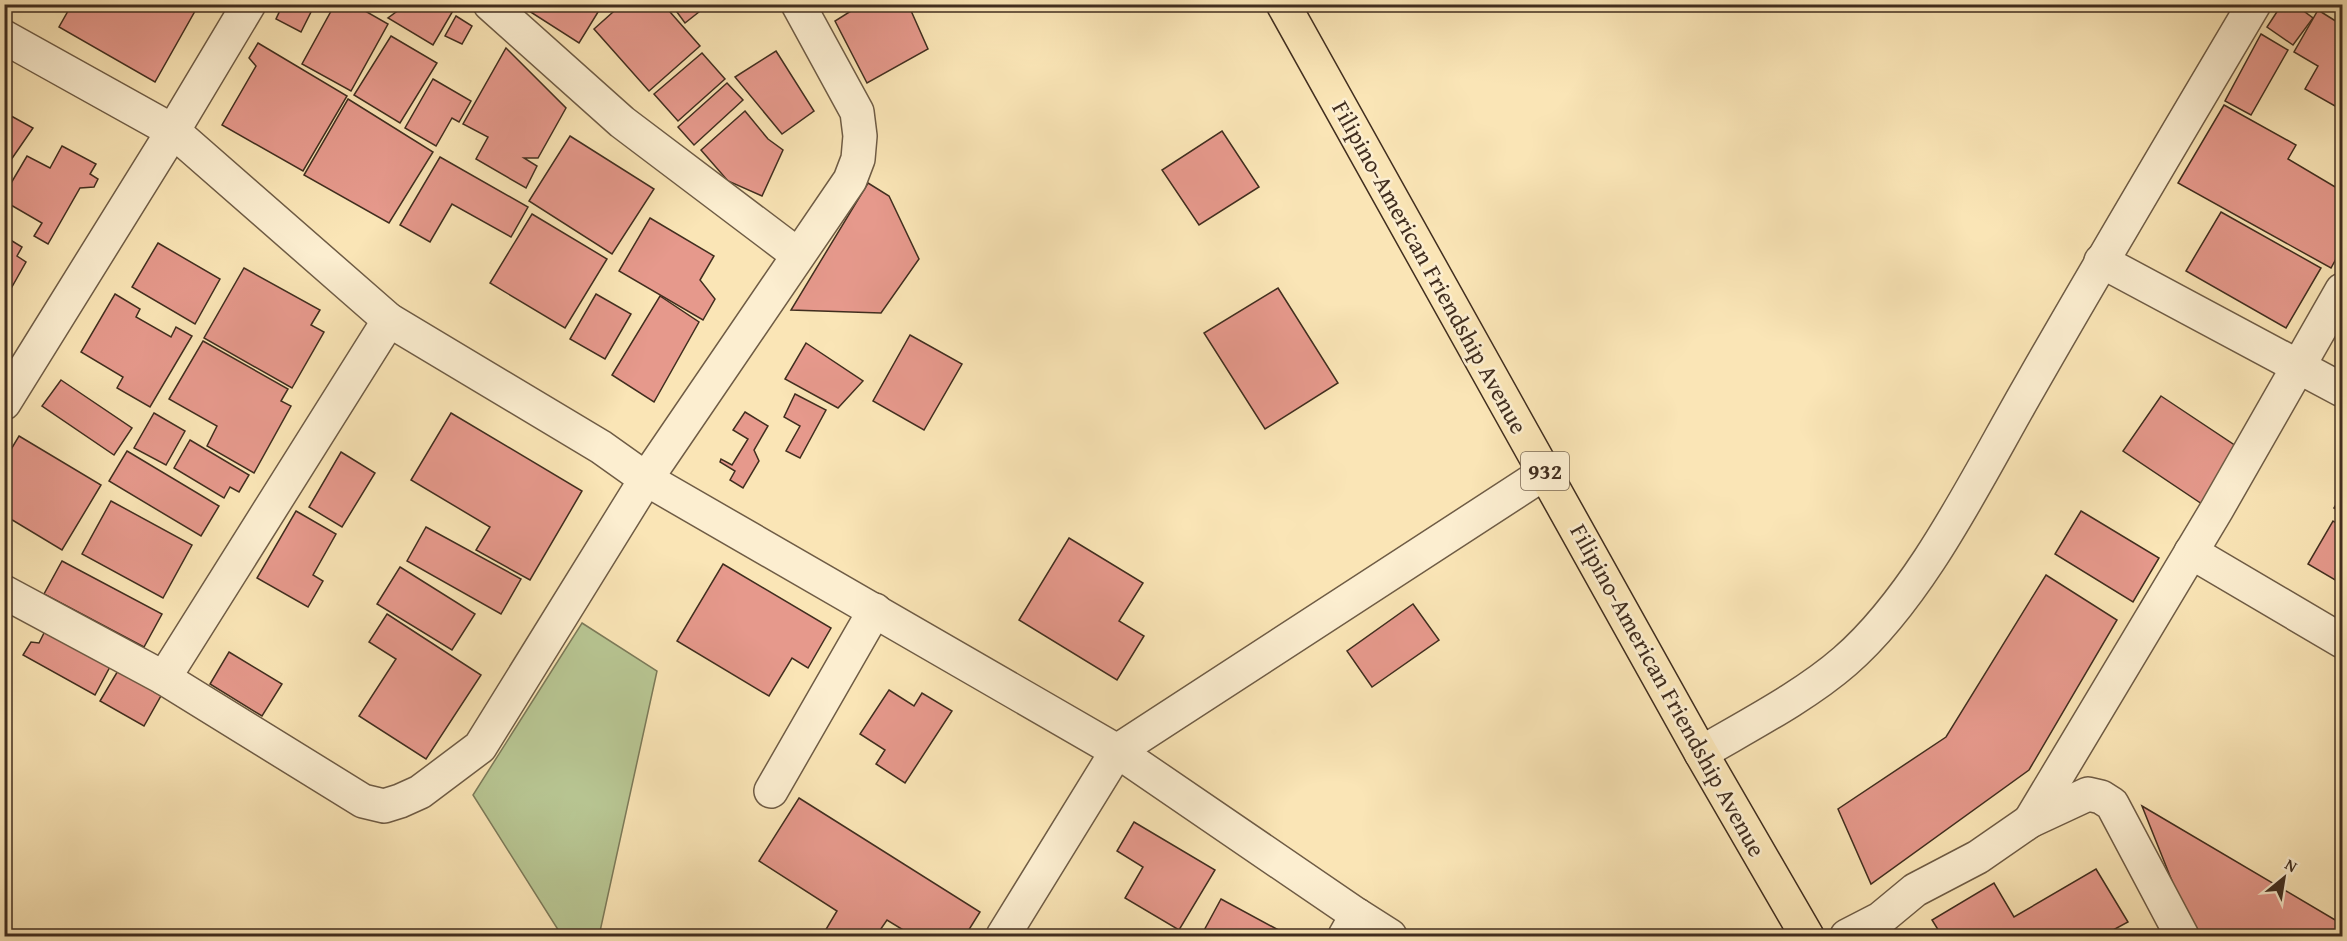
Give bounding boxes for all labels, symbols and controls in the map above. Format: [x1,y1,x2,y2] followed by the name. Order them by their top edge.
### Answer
[1324,94,1536,440] street label: Filipino-American Friendship Avenue
[1521,452,1569,490] road number: 932
[1562,517,1774,863] street label: Filipino-American Friendship Avenue
[2254,848,2314,908] north arrow
[2281,852,2302,878] text: N

